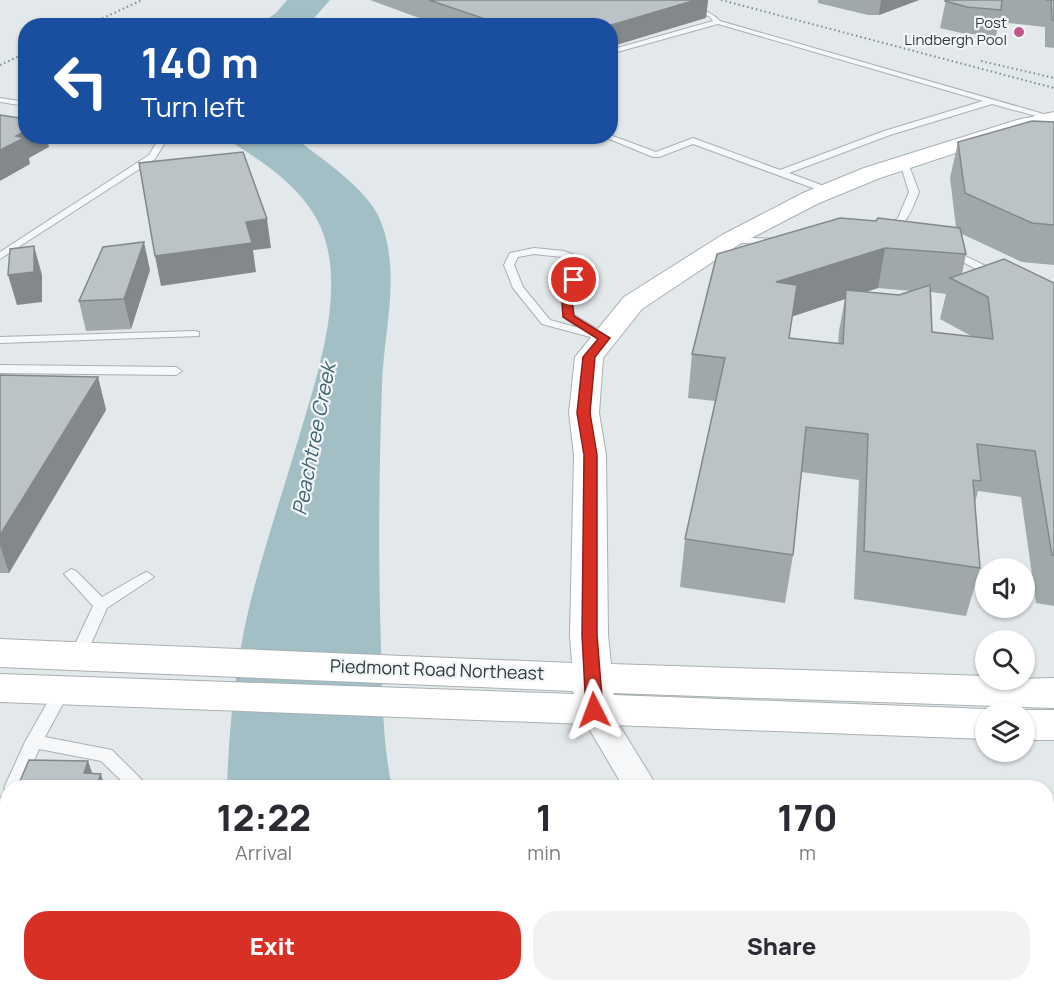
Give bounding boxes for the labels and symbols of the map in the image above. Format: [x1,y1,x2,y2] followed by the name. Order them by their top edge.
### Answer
[904,12,1007,50] place label: Post Lindbergh Pool
[1012,25,1026,39] marker: Post Lindbergh Pool
[548,254,599,305] pin
[286,357,342,517] water label: Peachtree Creek
[330,653,545,685] street label: Piedmont Road Northeast
[562,678,626,742] position arrow

